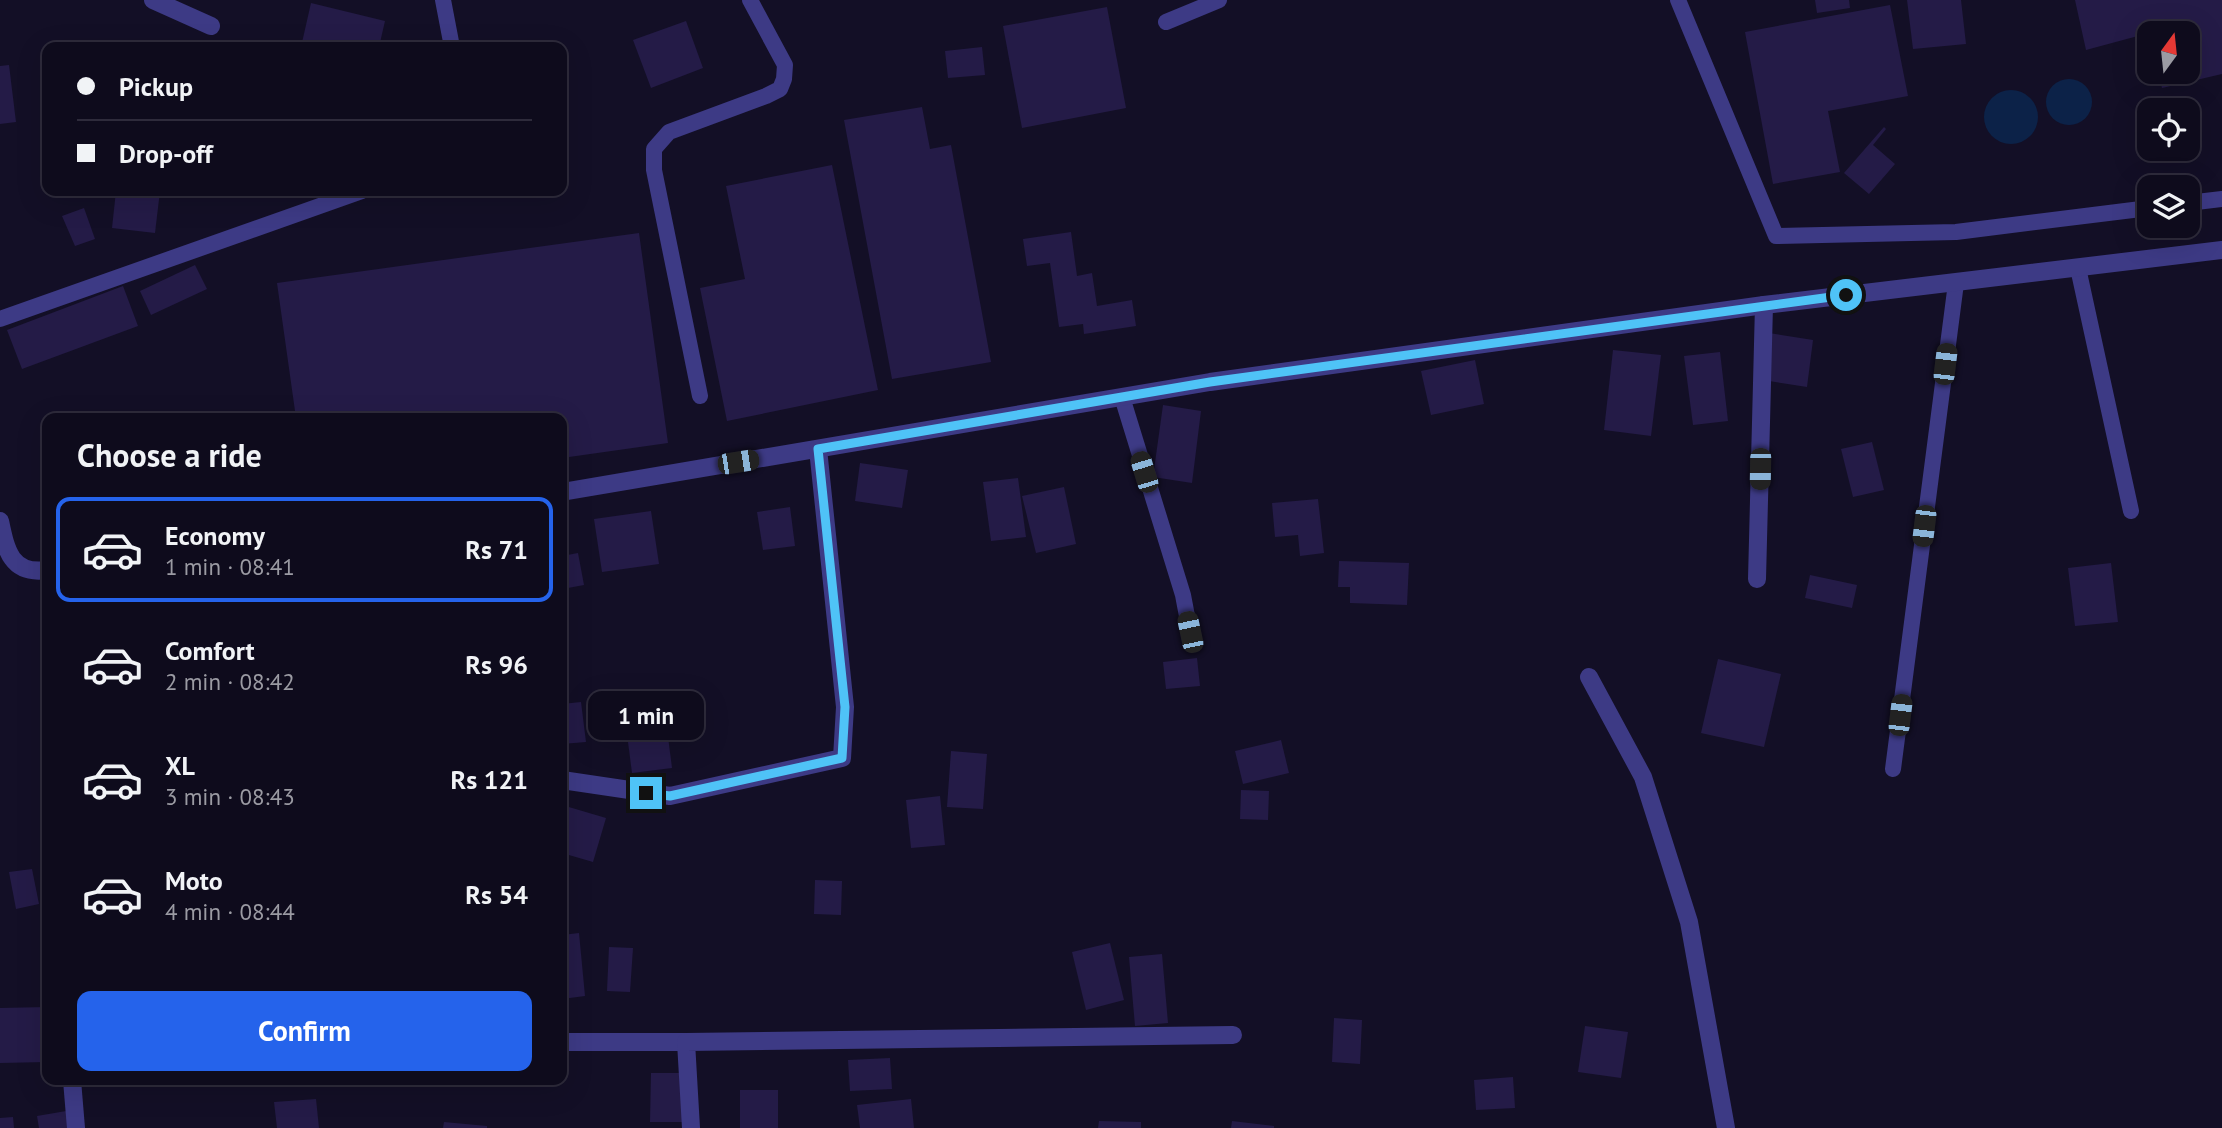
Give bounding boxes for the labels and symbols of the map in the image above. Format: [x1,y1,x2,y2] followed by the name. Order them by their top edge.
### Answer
[2137,21,2200,84] north arrow
[1830,279,1862,311] route start
[1933,342,1958,386] car
[716,448,761,476] car
[1750,448,1771,490] car
[1128,449,1161,495] car
[1912,504,1937,548] car
[1176,609,1205,655] car
[588,692,704,740] callout: 1 min
[1888,693,1913,737] car
[630,777,662,809] route end

